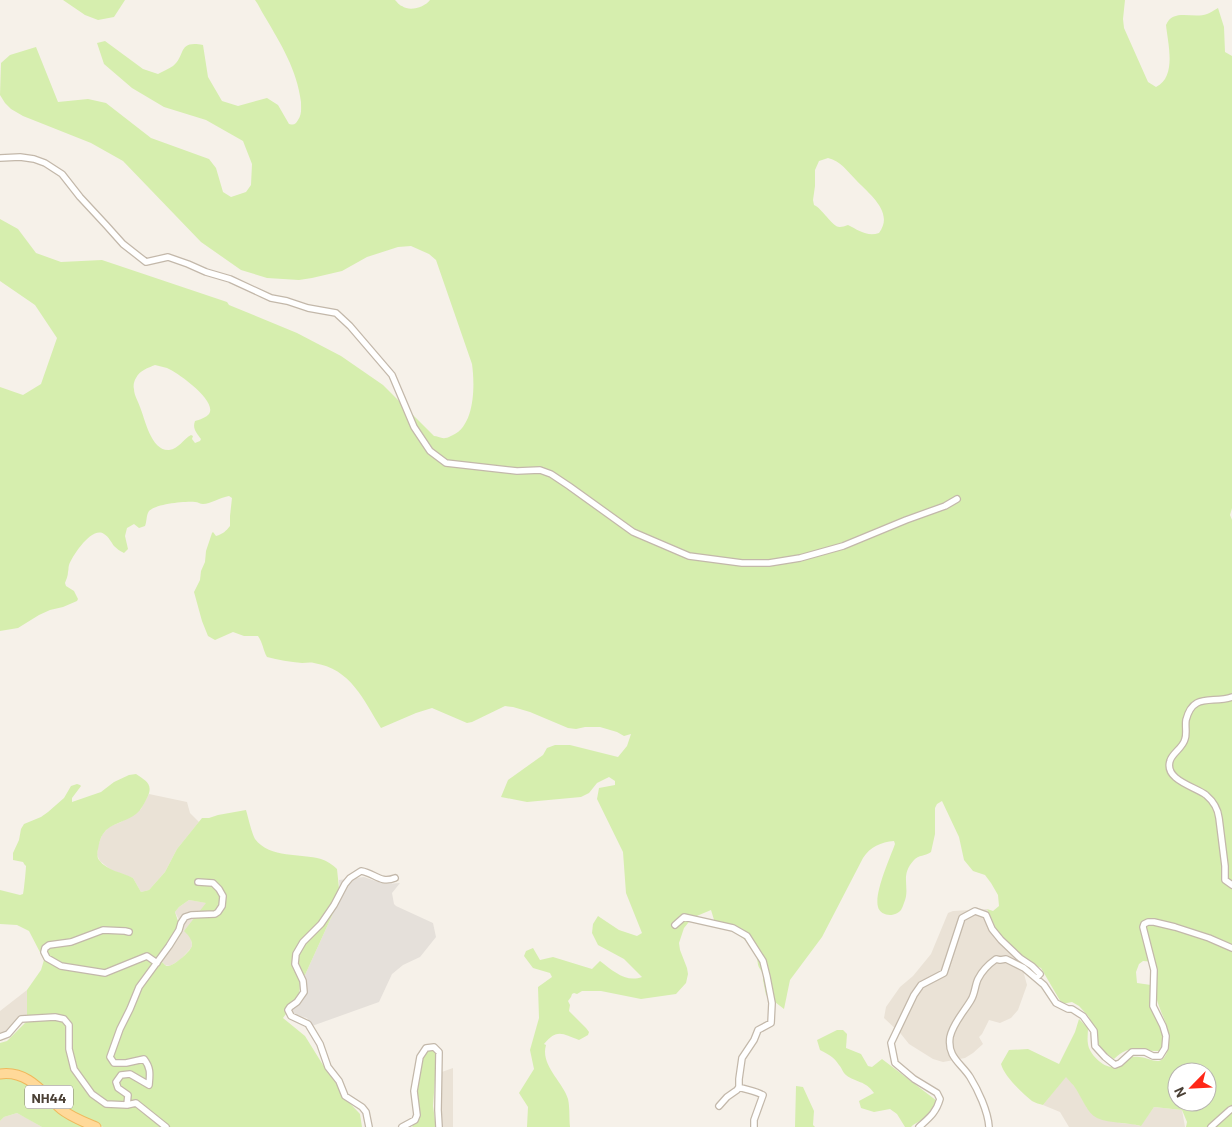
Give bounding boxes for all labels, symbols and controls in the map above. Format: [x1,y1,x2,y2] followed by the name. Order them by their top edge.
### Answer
[1167,1062,1217,1112] north arrow
[1170,1085,1189,1100] text: N
[25,1086,73,1108] road number: NH44

